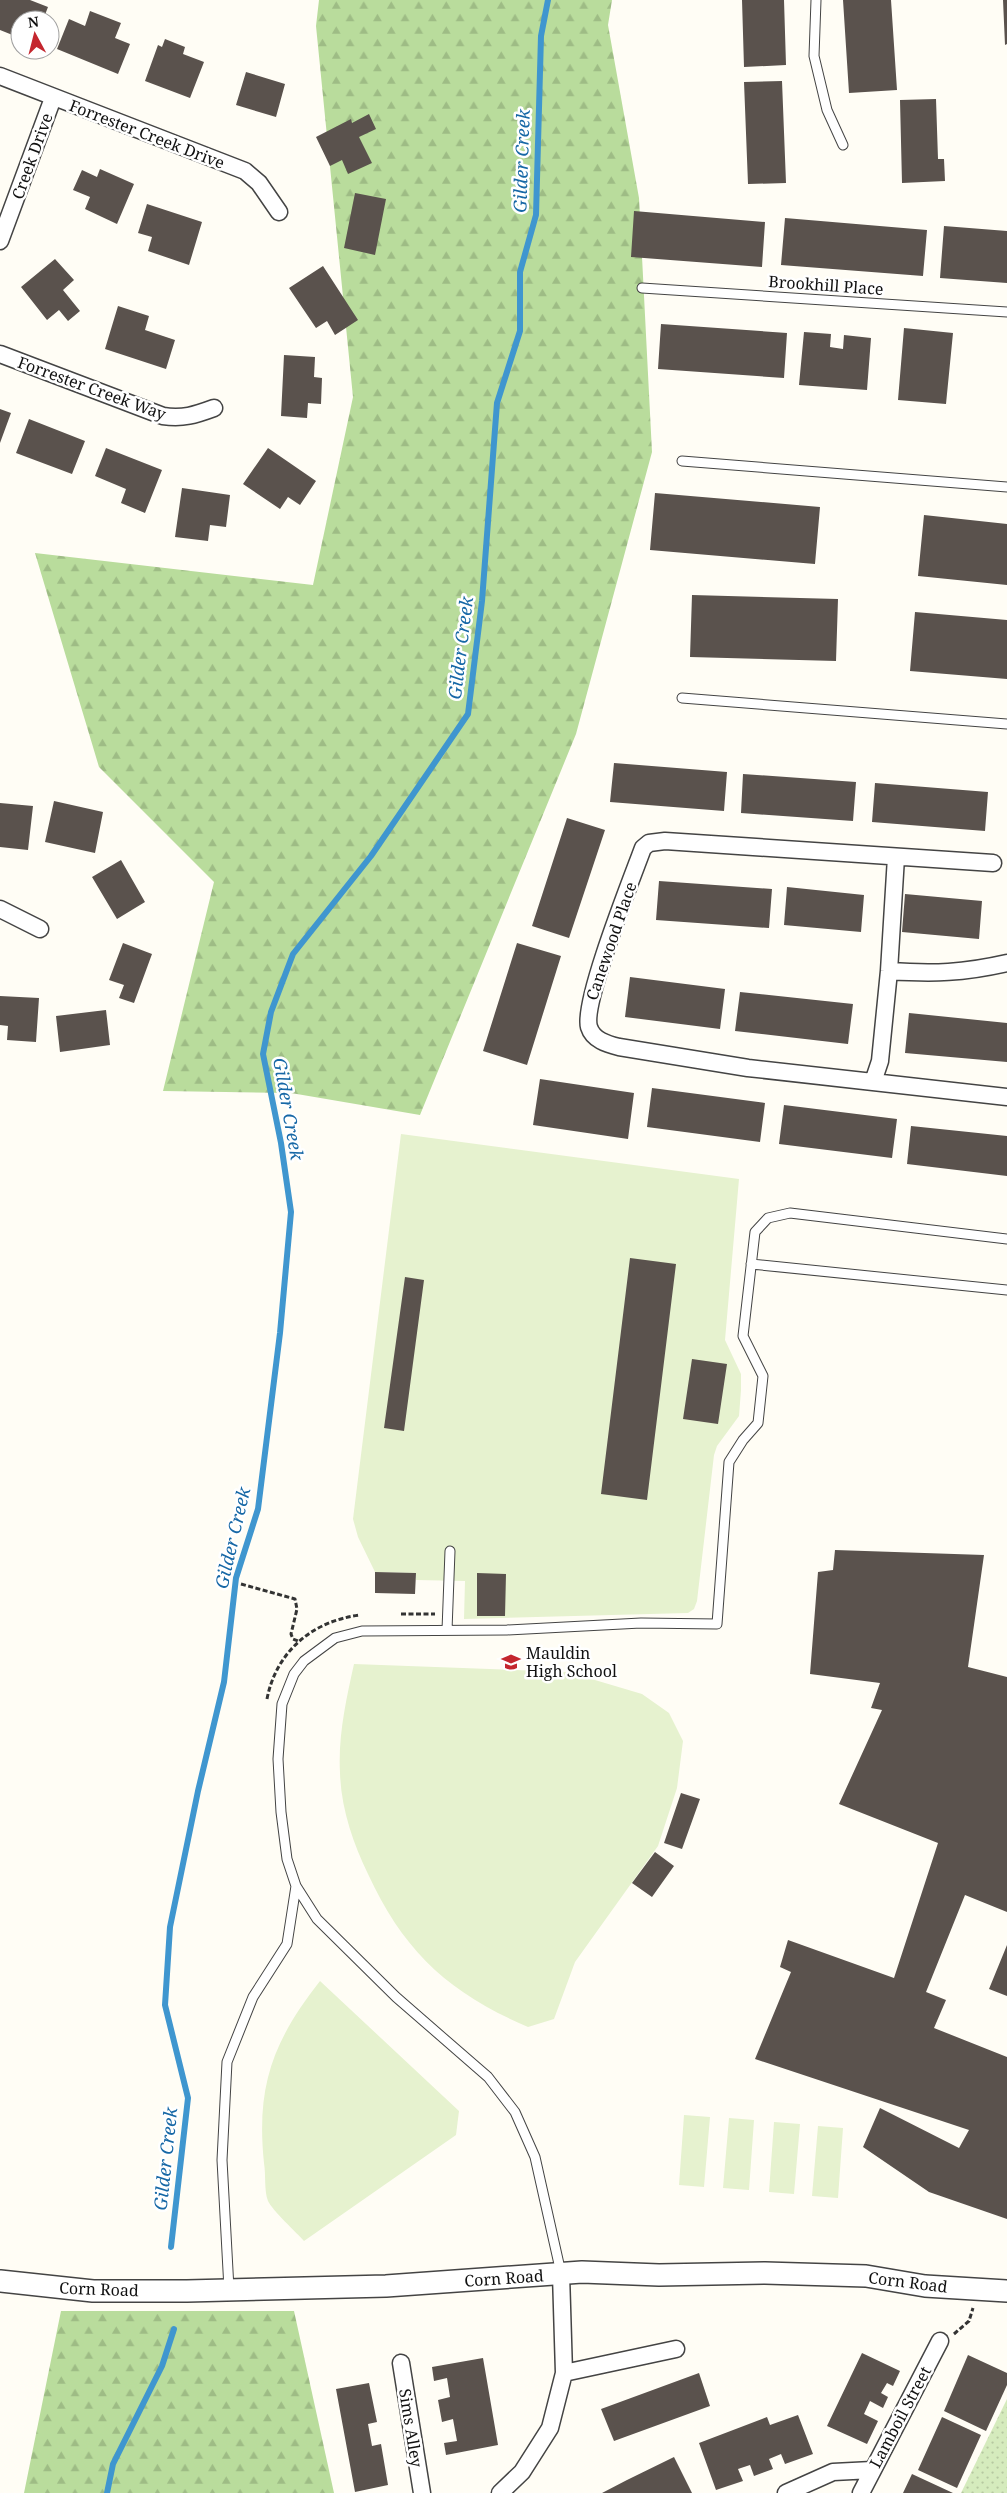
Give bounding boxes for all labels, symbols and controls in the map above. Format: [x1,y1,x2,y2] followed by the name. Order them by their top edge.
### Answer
[10,10,60,60] north arrow
[27,11,40,32] text: N
[66,94,228,174] street label: Forrester Creek Drive
[507,108,535,213] water label: Gilder Creek
[6,110,58,202] street label: Creek Drive
[768,270,884,300] street label: Brookhill Place
[15,351,170,425] street label: Forrester Creek Way
[442,594,478,701] water label: Gilder Creek
[580,879,642,1003] street label: Canewood Place
[268,1056,310,1163] water label: Gilder Creek
[209,1484,256,1591] water label: Gilder Creek
[526,1642,617,1682] place label: Mauldin High School
[500,1651,522,1673] school or university icon: Mauldin High School
[148,2105,182,2212] water label: Gilder Creek
[464,2264,545,2292] street label: Corn Road
[867,2266,949,2298] street label: Corn Road
[59,2277,139,2301] street label: Corn Road
[864,2362,936,2472] street label: Lamboil Street
[394,2387,428,2470] street label: Sims Alley

